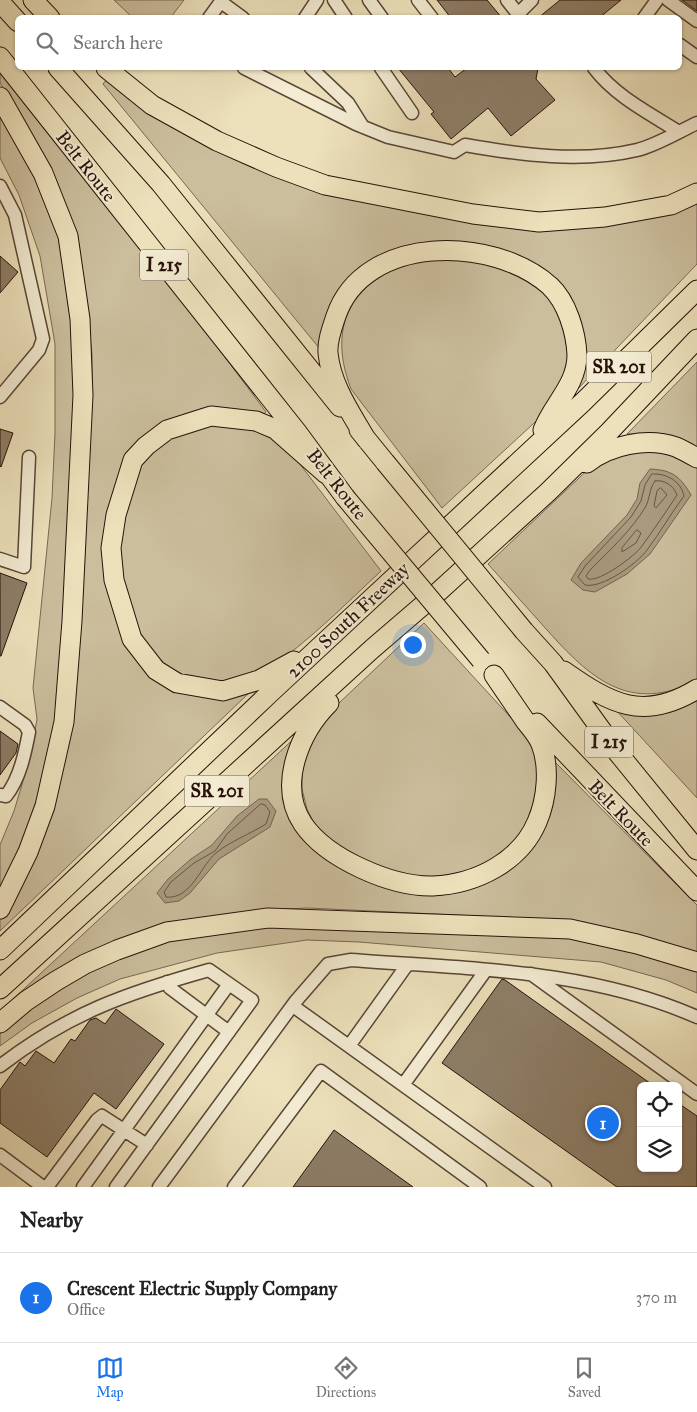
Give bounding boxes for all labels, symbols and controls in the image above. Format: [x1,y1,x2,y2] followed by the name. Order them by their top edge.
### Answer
[15,15,682,70] search box
[33,29,61,57] icon: search
[73,31,163,54] text: Search here
[51,126,121,206] street label: Belt Route
[140,250,188,280] road number: I 215
[586,352,652,382] road number: SR 201
[302,444,372,524] street label: Belt Route
[282,557,415,683] street label: 2100 South Freeway
[400,632,426,658] your location
[585,726,633,758] road number: I 215
[584,775,659,851] street label: Belt Route
[184,776,250,806] road number: SR 201
[637,1082,682,1172] map controls
[637,1082,682,1127] button: locate
[587,1104,619,1142] pin: 1
[637,1127,682,1172] button: layers
[20,1207,83,1233] text: Nearby
[67,1277,337,1300] text: Crescent Electric Supply Company
[33,1288,39,1307] text: 1
[636,1288,677,1307] text: 370 m
[67,1300,105,1319] text: Office
[96,1354,124,1401] tab: Map
[316,1354,376,1401] tab: Directions
[568,1354,601,1401] tab: Saved

